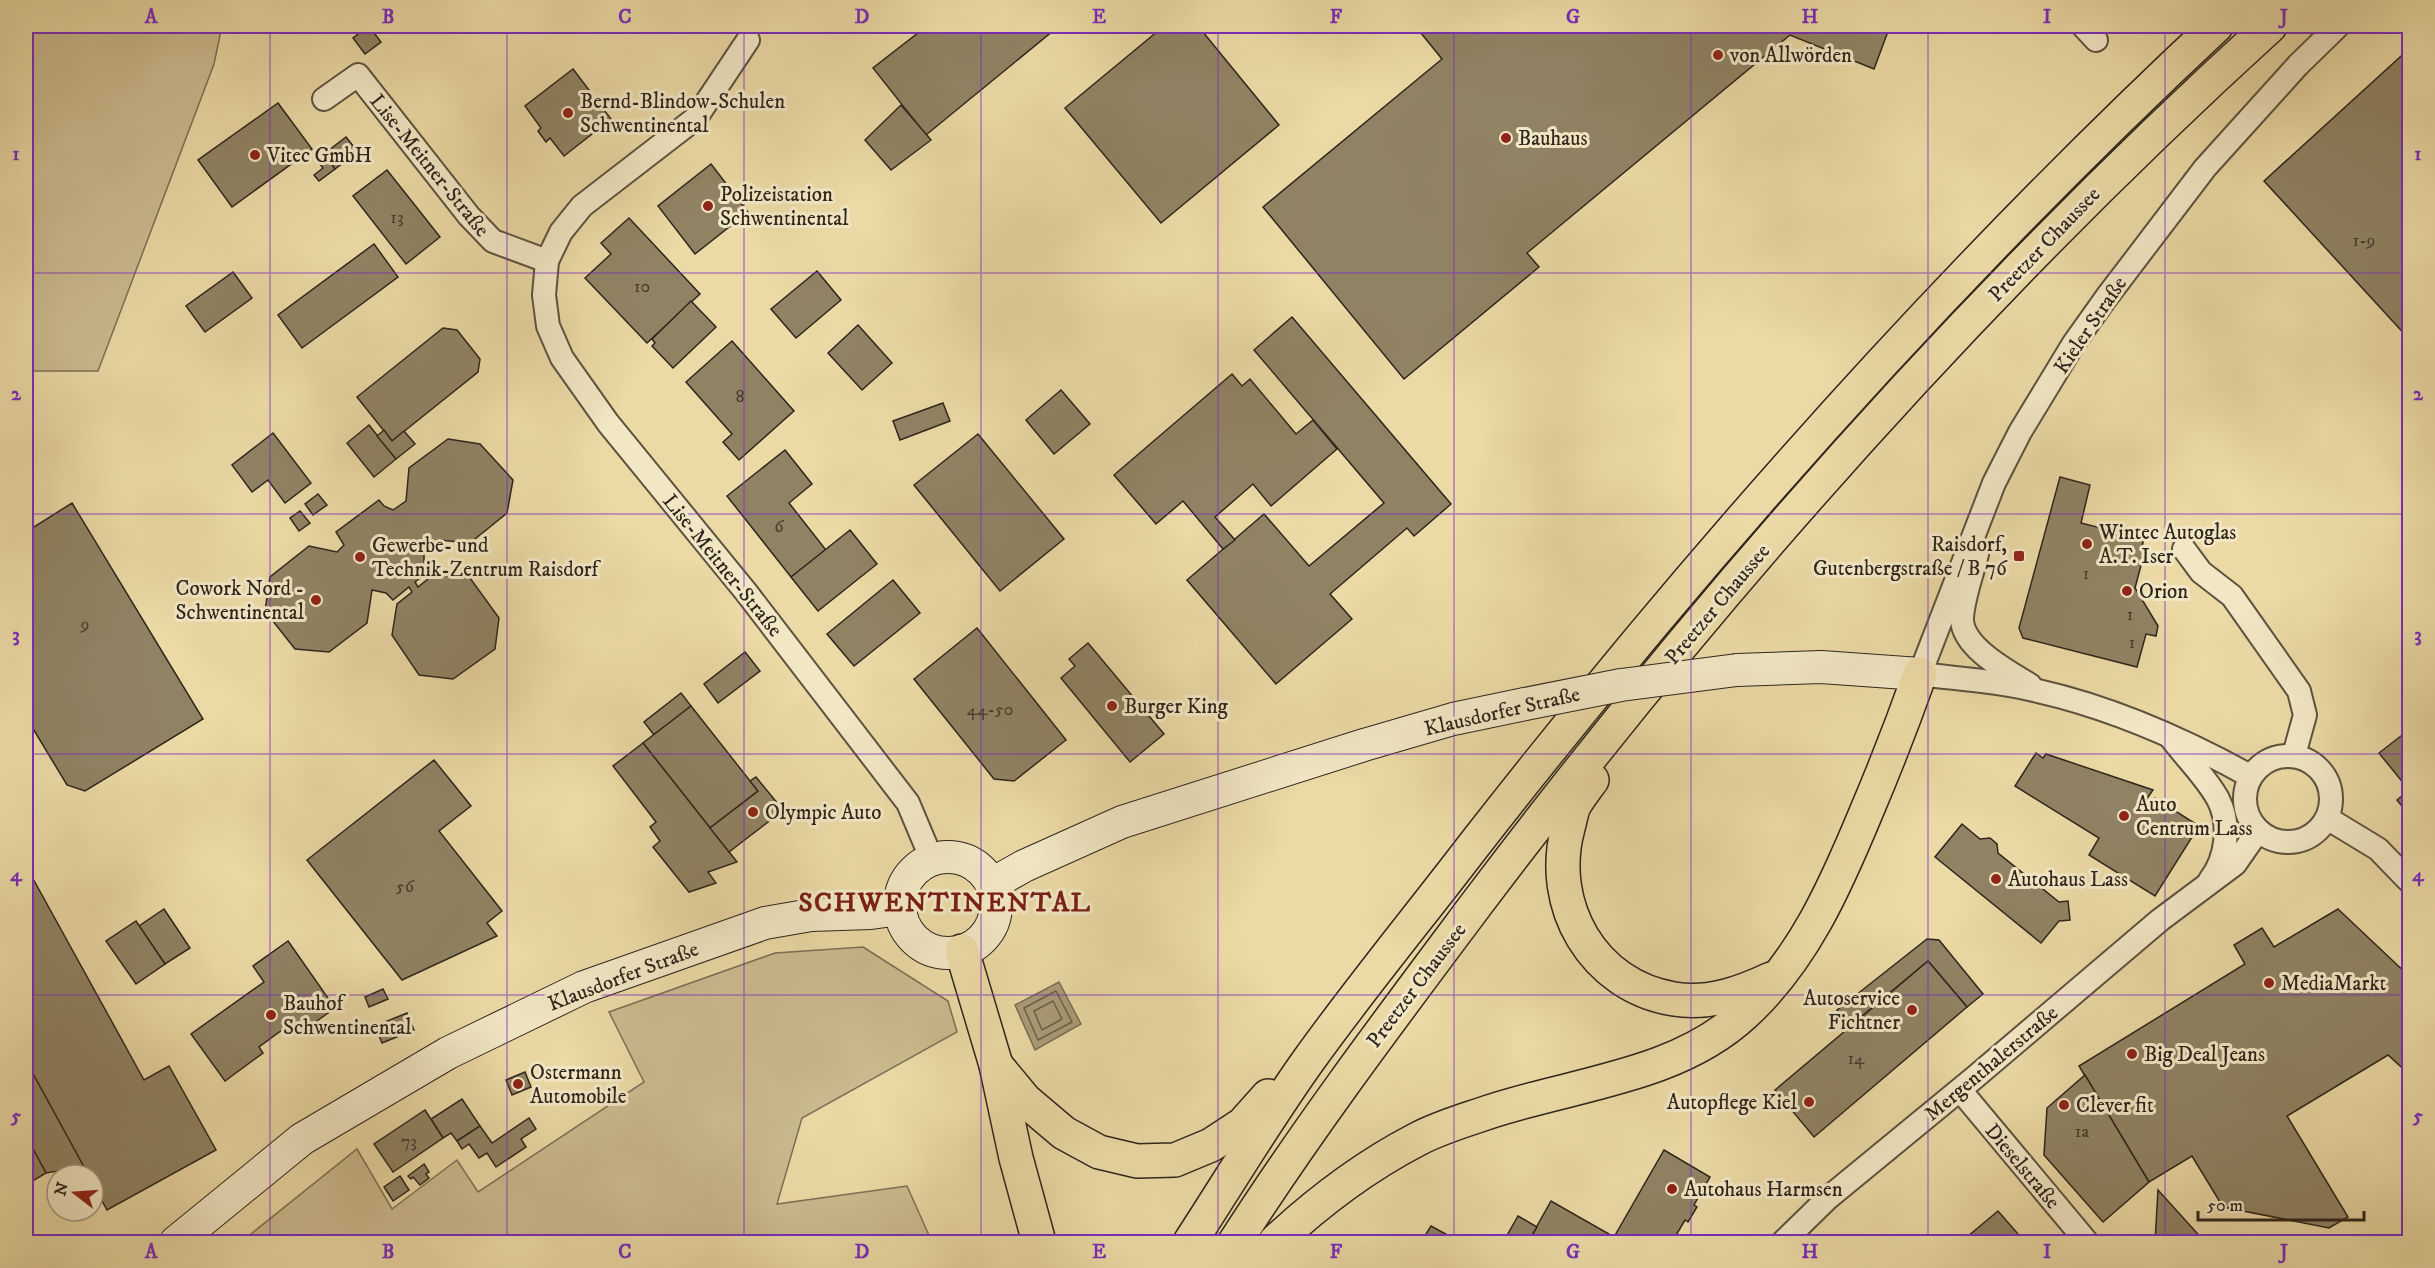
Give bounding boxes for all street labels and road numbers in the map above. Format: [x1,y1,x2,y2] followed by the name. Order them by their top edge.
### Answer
[364,89,495,243] street label: Lise-Meitner-Straße
[1983,182,2106,308] street label: Preetzer Chaussee
[2049,272,2133,379] street label: Kieler Straße
[657,489,788,643] street label: Lise-Meitner-Straße
[1660,539,1776,670] street label: Preetzer Chaussee
[1422,681,1583,743] street label: Klausdorfer Straße
[1361,918,1472,1053] street label: Preetzer Chaussee
[544,936,703,1018] street label: Klausdorfer Straße
[1920,1000,2064,1127] street label: Mergenthalerstraße
[1979,1119,2066,1215] street label: Dieselstraße

